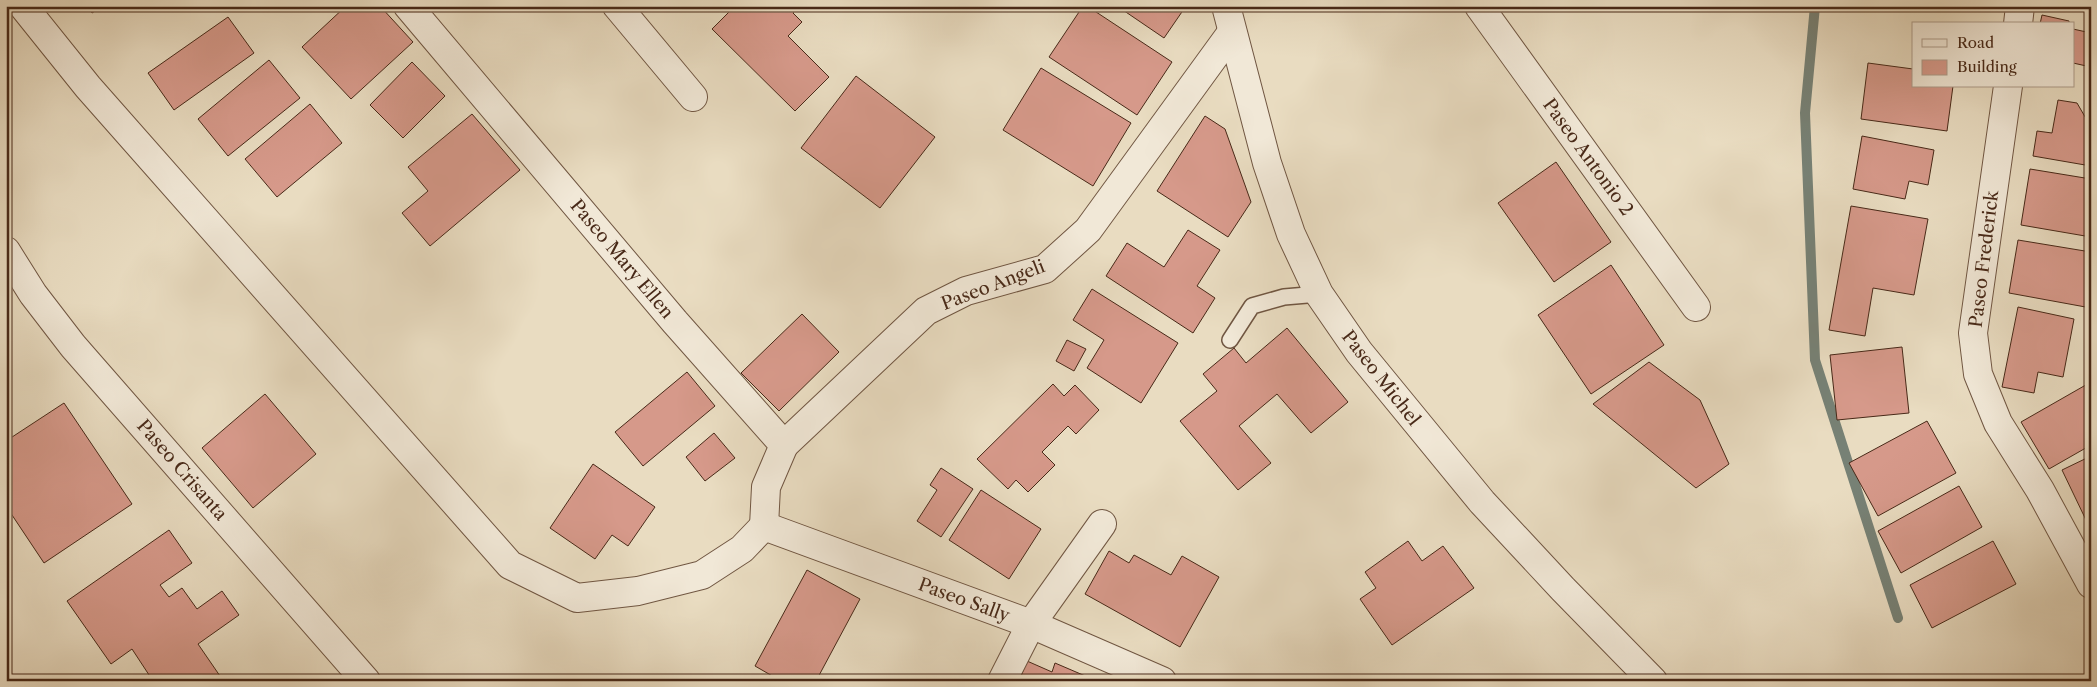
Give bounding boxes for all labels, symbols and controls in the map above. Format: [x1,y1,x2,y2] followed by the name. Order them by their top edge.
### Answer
[1912,22,2074,88] legend
[1957,33,1994,52] text: Road
[1957,57,2017,76] text: Building
[1538,94,1638,220] street label: Paseo Antonio 2
[1965,188,2004,329] street label: Paseo Frederick
[566,195,678,323] street label: Paseo Mary Ellen
[938,255,1048,315] street label: Paseo Angeli
[1337,326,1425,430] street label: Paseo Michel
[132,415,232,525] street label: Paseo Crisanta
[915,573,1014,627] street label: Paseo Sally

